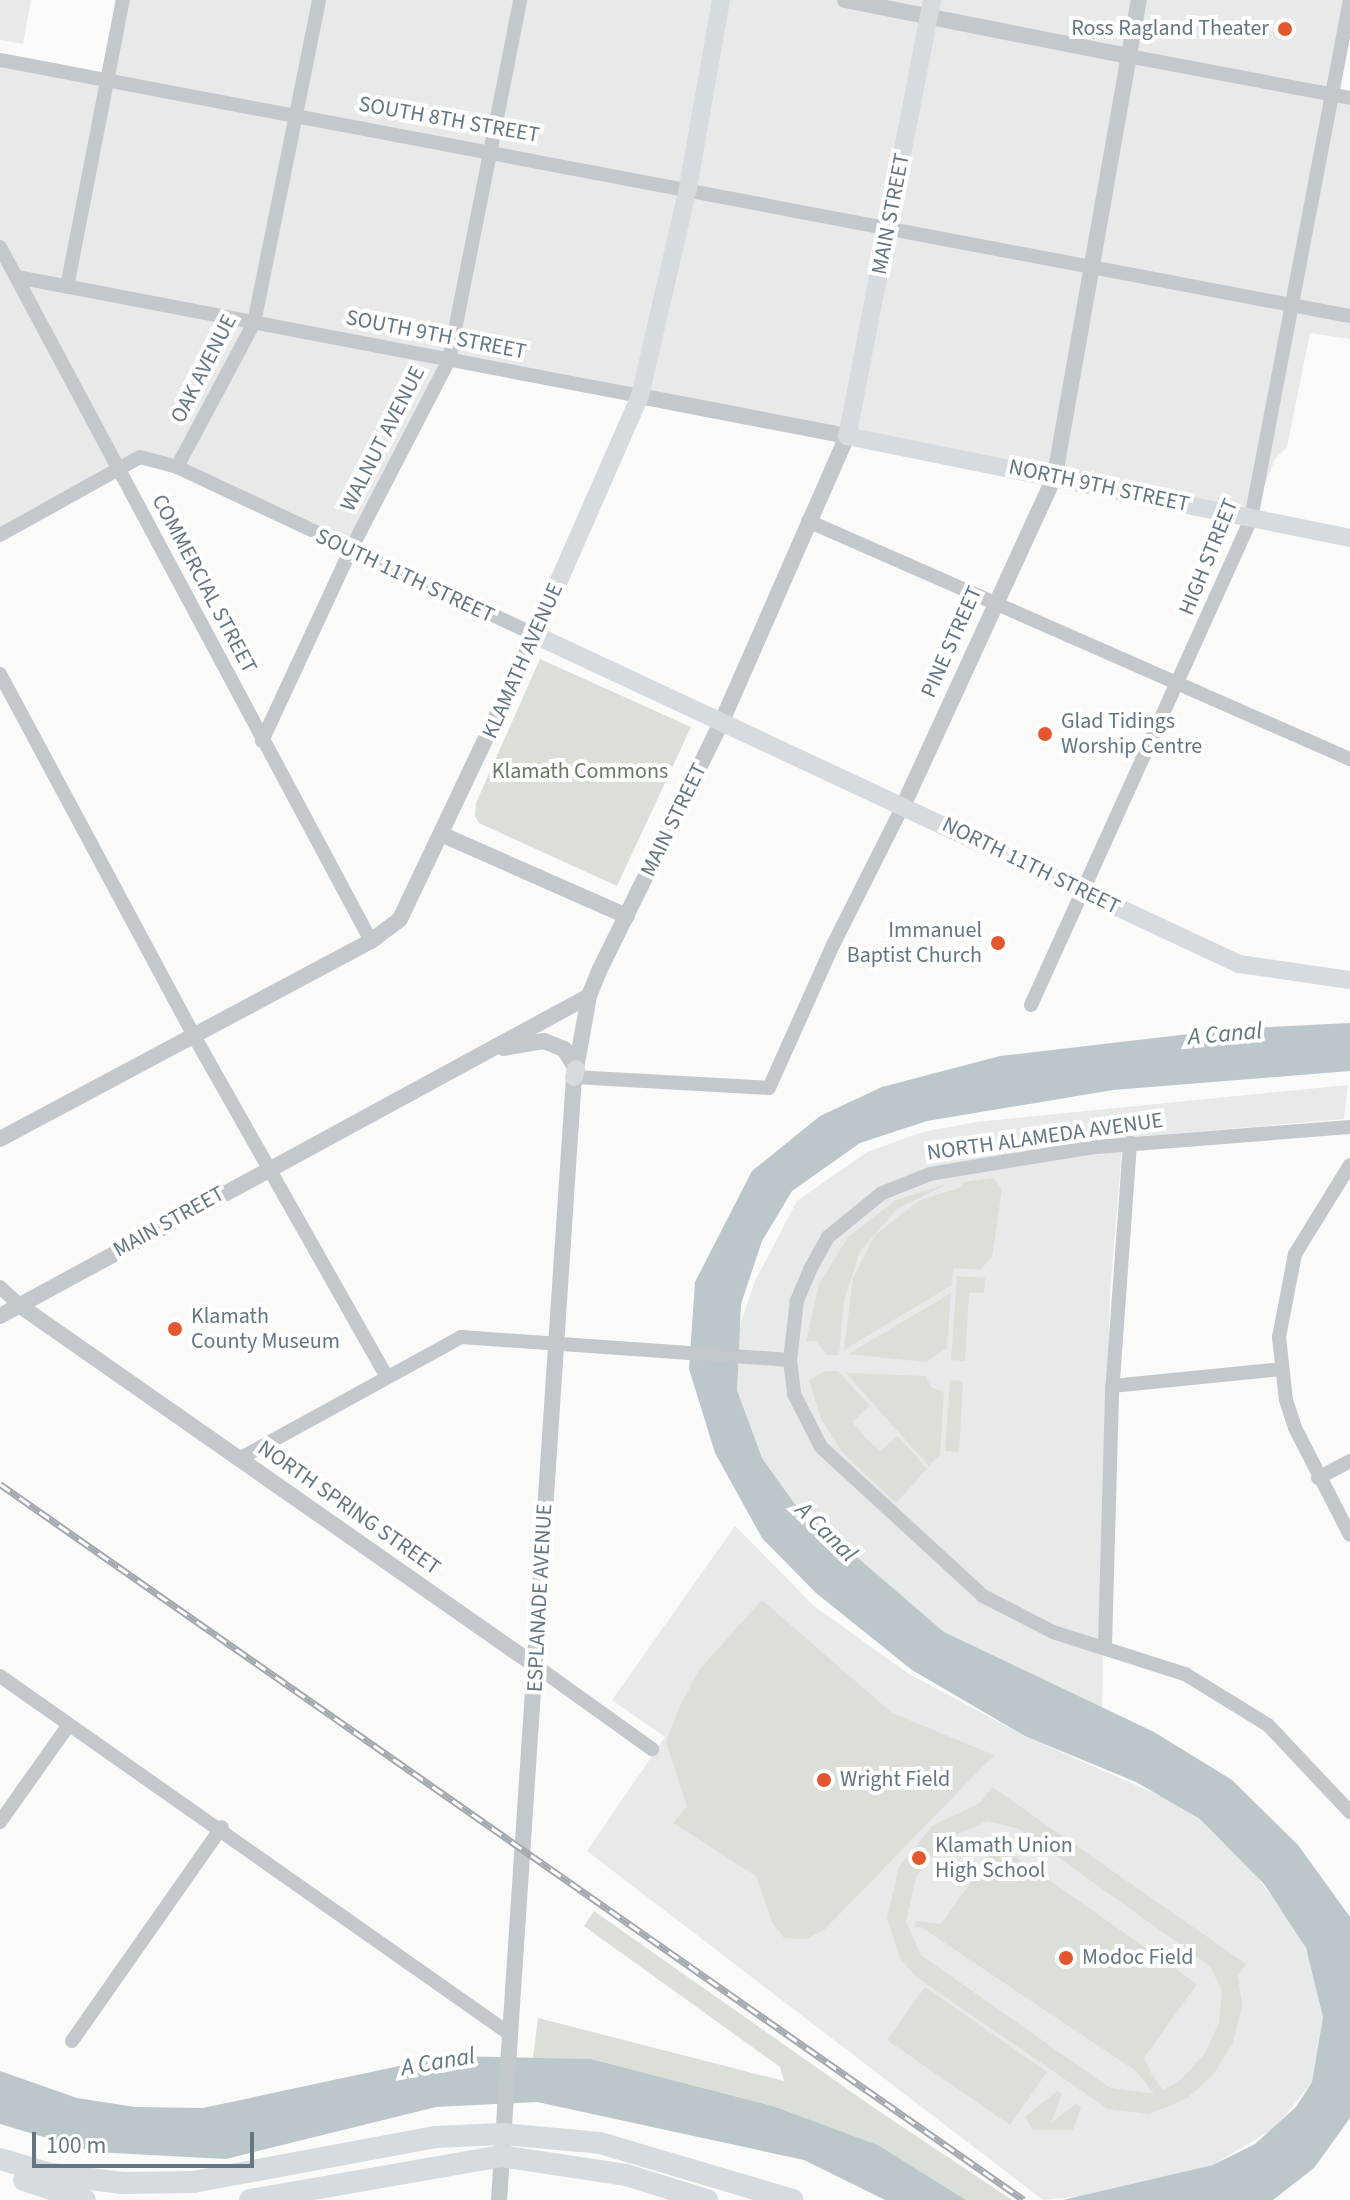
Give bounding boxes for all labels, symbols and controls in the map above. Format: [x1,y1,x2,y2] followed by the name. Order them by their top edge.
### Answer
[1071,16,1269,42] place label: Ross Ragland Theater
[1276,20,1294,38] marker: Ross Ragland Theater
[357,91,541,149] street label: SOUTH 8TH STREET
[866,151,916,277] street label: MAIN STREET
[344,305,528,365] street label: SOUTH 9TH STREET
[165,310,243,428] street label: OAK AVENUE
[335,362,431,516] street label: WALNUT AVENUE
[1006,454,1192,518] street label: NORTH 9TH STREET
[146,490,262,678] street label: COMMERCIAL STREET
[1174,495,1244,619] street label: HIGH STREET
[311,523,499,629] street label: SOUTH 11TH STREET
[477,579,569,743] street label: KLAMATH AVENUE
[916,582,988,702] street label: PINE STREET
[1061,708,1202,760] place label: Glad Tidings Worship Centre
[1036,725,1054,743] marker: Glad Tidings Worship Centre
[492,759,668,785] park label: Klamath Commons
[635,759,713,881] street label: MAIN STREET
[938,811,1124,921] street label: NORTH 11TH STREET
[847,917,982,968] place label: Immanuel Baptist Church
[989,934,1007,952] marker: Immanuel Baptist Church
[1187,1016,1263,1052] water label: A Canal
[925,1107,1165,1167] street label: NORTH ALAMEDA AVENUE
[109,1181,229,1263] street label: MAIN STREET
[191,1303,340,1354] place label: Klamath County Museum
[166,1320,184,1338] marker: Klamath County Museum
[253,1435,445,1581] street label: NORTH SPRING STREET
[789,1496,863,1568] water label: A Canal
[522,1503,558,1693] street label: ESPLANADE AVENUE
[840,1767,950,1793] place label: Wright Field
[815,1771,833,1789] marker: Wright Field
[935,1832,1073,1884] place label: Klamath Union High School
[910,1849,928,1867] marker: Klamath Union High School
[1082,1945,1193,1971] place label: Modoc Field
[1057,1949,1075,1967] marker: Modoc Field
[399,2041,477,2083] water label: A Canal
[36,2116,258,2166] scale bar
[46,2128,106,2163] text: 100 m

